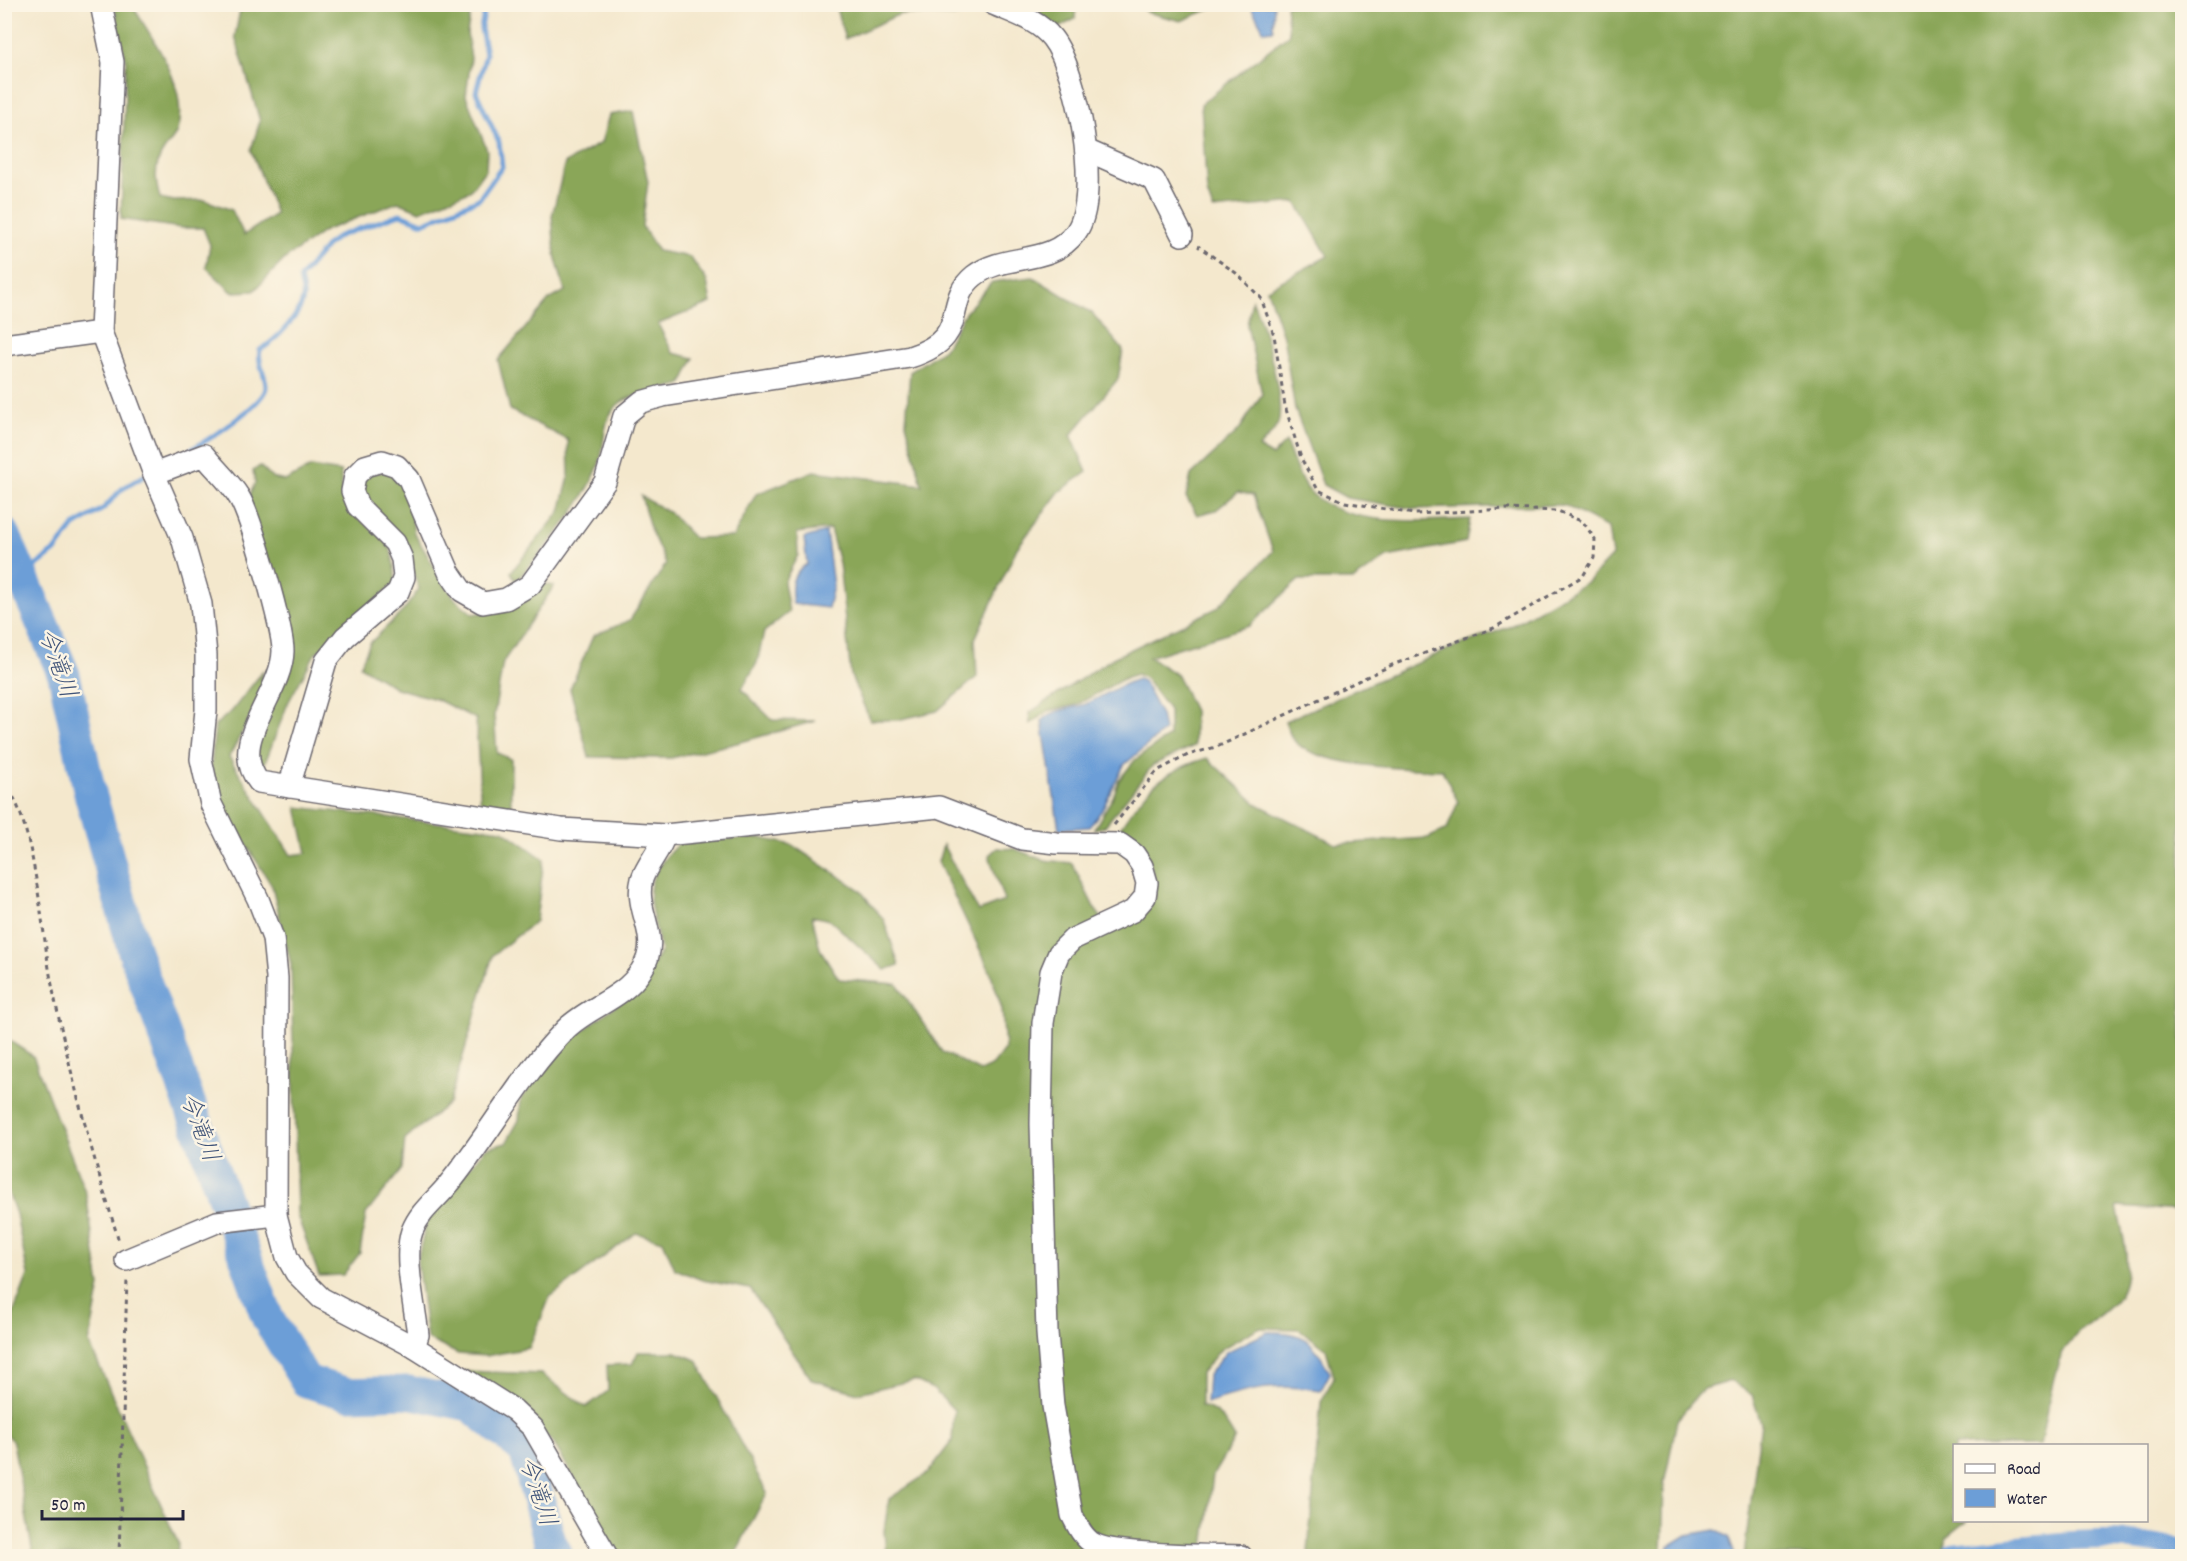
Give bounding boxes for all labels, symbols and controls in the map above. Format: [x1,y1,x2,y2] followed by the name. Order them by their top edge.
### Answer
[28,624,84,704] water label: 今滝川
[170,1088,226,1168] water label: 今滝川
[1953,1444,2148,1522] legend
[509,1453,563,1531] water label: 今滝川
[2007,1458,2041,1483] text: Road
[42,1483,183,1521] scale bar
[2007,1488,2047,1513] text: Water
[51,1494,86,1519] text: 50 m

